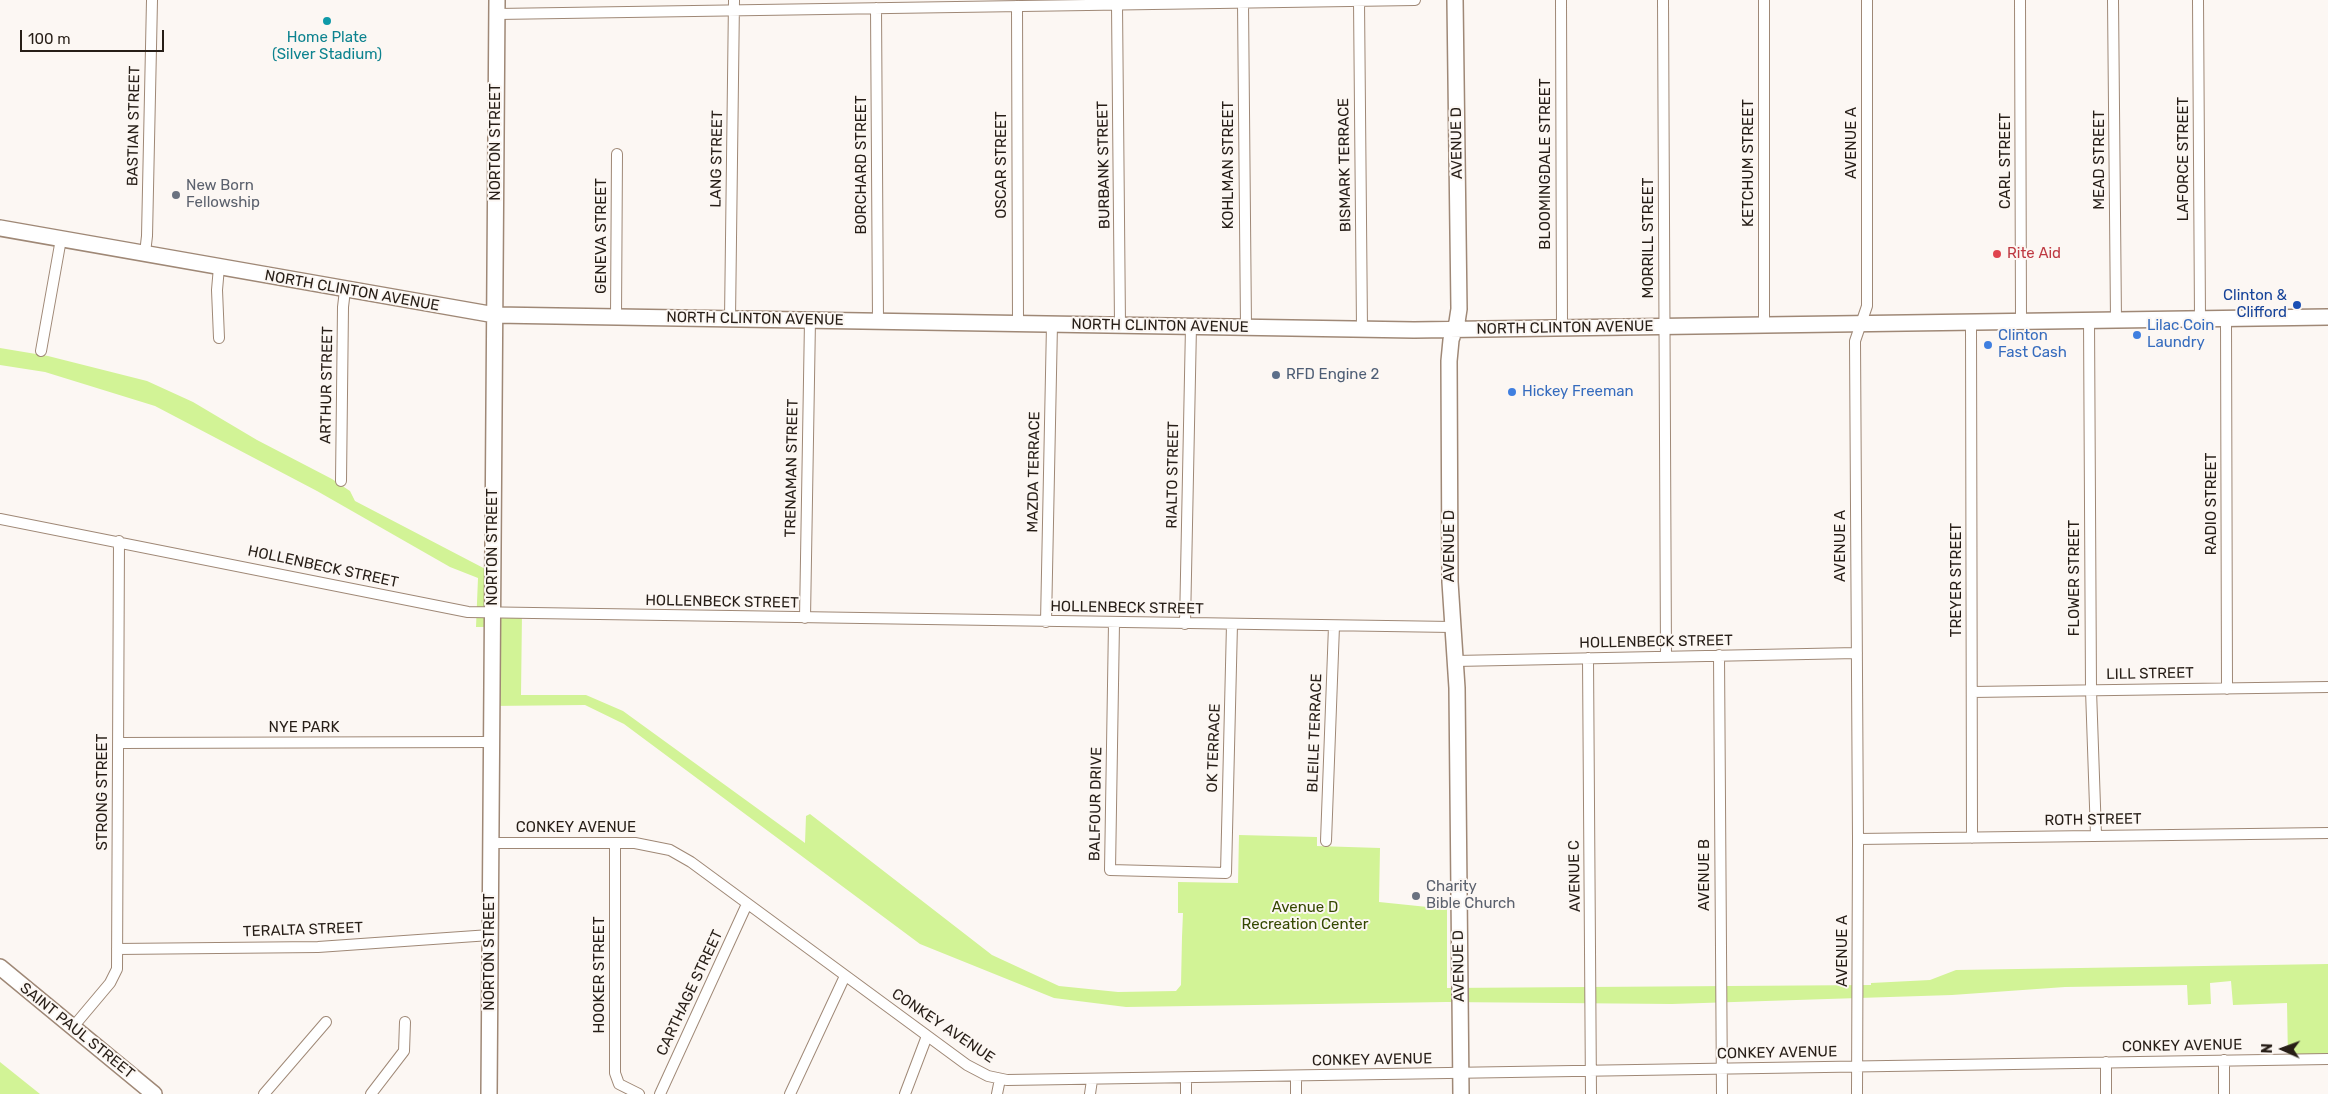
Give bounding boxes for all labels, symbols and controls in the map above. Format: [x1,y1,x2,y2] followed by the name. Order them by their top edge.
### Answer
[321,15,333,27] marker: Home Plate (Silver Stadium)
[22,20,166,52] scale bar
[272,29,382,64] place label: Home Plate (Silver Stadium)
[28,30,70,48] text: 100 m
[124,66,144,186] street label: BASTIAN STREET
[1537,78,1555,250] street label: BLOOMINGDALE STREET
[487,83,505,201] street label: NORTON STREET
[853,95,871,235] street label: BORCHARD STREET
[2175,97,2193,221] street label: LAFORCE STREET
[1335,98,1355,232] street label: BISMARK TERRACE
[1740,99,1758,227] street label: KETCHUM STREET
[1094,101,1114,229] street label: BURBANK STREET
[1220,101,1238,229] street label: KOHLMAN STREET
[1447,107,1467,179] street label: AVENUE D
[1843,107,1861,179] street label: AVENUE A
[707,110,727,208] street label: LANG STREET
[2091,110,2109,210] street label: MEAD STREET
[993,111,1011,219] street label: OSCAR STREET
[1997,113,2015,209] street label: CARL STREET
[186,177,260,212] place label: New Born Fellowship
[593,178,611,294] street label: GENEVA STREET
[1640,178,1658,298] street label: MORRILL STREET
[170,189,182,201] marker: New Born Fellowship
[2007,245,2061,263] place label: Rite Aid
[1991,248,2003,260] marker: Rite Aid
[263,267,441,315] street label: NORTH CLINTON AVENUE
[2223,287,2287,322] place label: Clinton & Clifford
[2291,299,2303,311] marker: Clinton & Clifford
[666,308,844,330] street label: NORTH CLINTON AVENUE
[1071,315,1249,337] street label: NORTH CLINTON AVENUE
[1476,317,1654,339] street label: NORTH CLINTON AVENUE
[2147,317,2214,352] place label: Lilac Coin Laundry
[317,326,337,444] street label: ARTHUR STREET
[1998,327,2067,362] place label: Clinton Fast Cash
[2131,329,2143,341] marker: Lilac Coin Laundry
[1982,339,1994,351] marker: Clinton Fast Cash
[1286,366,1379,384] place label: RFD Engine 2
[1270,369,1282,381] marker: RFD Engine 2
[1522,383,1634,401] place label: Hickey Freeman
[1506,386,1518,398] marker: Hickey Freeman
[782,398,802,538] street label: TRENAMAN STREET
[1024,411,1044,533] street label: MAZDA TERRACE
[1163,421,1183,529] street label: RIALTO STREET
[2203,453,2221,555] street label: RADIO STREET
[484,488,502,606] street label: NORTON STREET
[1441,510,1459,582] street label: AVENUE D
[1832,510,1850,582] street label: AVENUE A
[2066,520,2084,636] street label: FLOWER STREET
[1948,523,1966,637] street label: TREYER STREET
[246,542,400,592] street label: HOLLENBECK STREET
[645,592,799,612] street label: HOLLENBECK STREET
[1050,598,1204,618] street label: HOLLENBECK STREET
[1579,632,1733,652] street label: HOLLENBECK STREET
[2106,664,2194,684] street label: LILL STREET
[1304,673,1326,793] street label: BLEILE TERRACE
[1203,703,1225,793] street label: OK TERRACE
[269,719,339,737] street label: NYE PARK
[94,734,112,850] street label: STRONG STREET
[1086,747,1106,861] street label: BALFOUR DRIVE
[2044,810,2142,830] street label: ROTH STREET
[516,819,636,837] street label: CONKEY AVENUE
[1696,839,1714,911] street label: AVENUE B
[1565,840,1585,912] street label: AVENUE C
[1426,878,1515,913] place label: Charity Bible Church
[1410,890,1422,902] marker: Charity Bible Church
[481,893,499,1011] street label: NORTON STREET
[1242,899,1368,934] park label: Avenue D Recreation Center
[1834,915,1852,987] street label: AVENUE A
[591,916,609,1034] street label: HOOKER STREET
[243,919,363,941] street label: TERALTA STREET
[653,927,727,1059] street label: CARTHAGE STREET
[1449,930,1469,1002] street label: AVENUE D
[16,979,138,1083] street label: SAINT PAUL STREET
[888,985,998,1067] street label: CONKEY AVENUE
[2258,1024,2308,1074] north arrow
[2122,1036,2242,1056] street label: CONKEY AVENUE
[1717,1043,1837,1063] street label: CONKEY AVENUE
[2259,1043,2276,1054] text: N
[1312,1050,1432,1070] street label: CONKEY AVENUE

